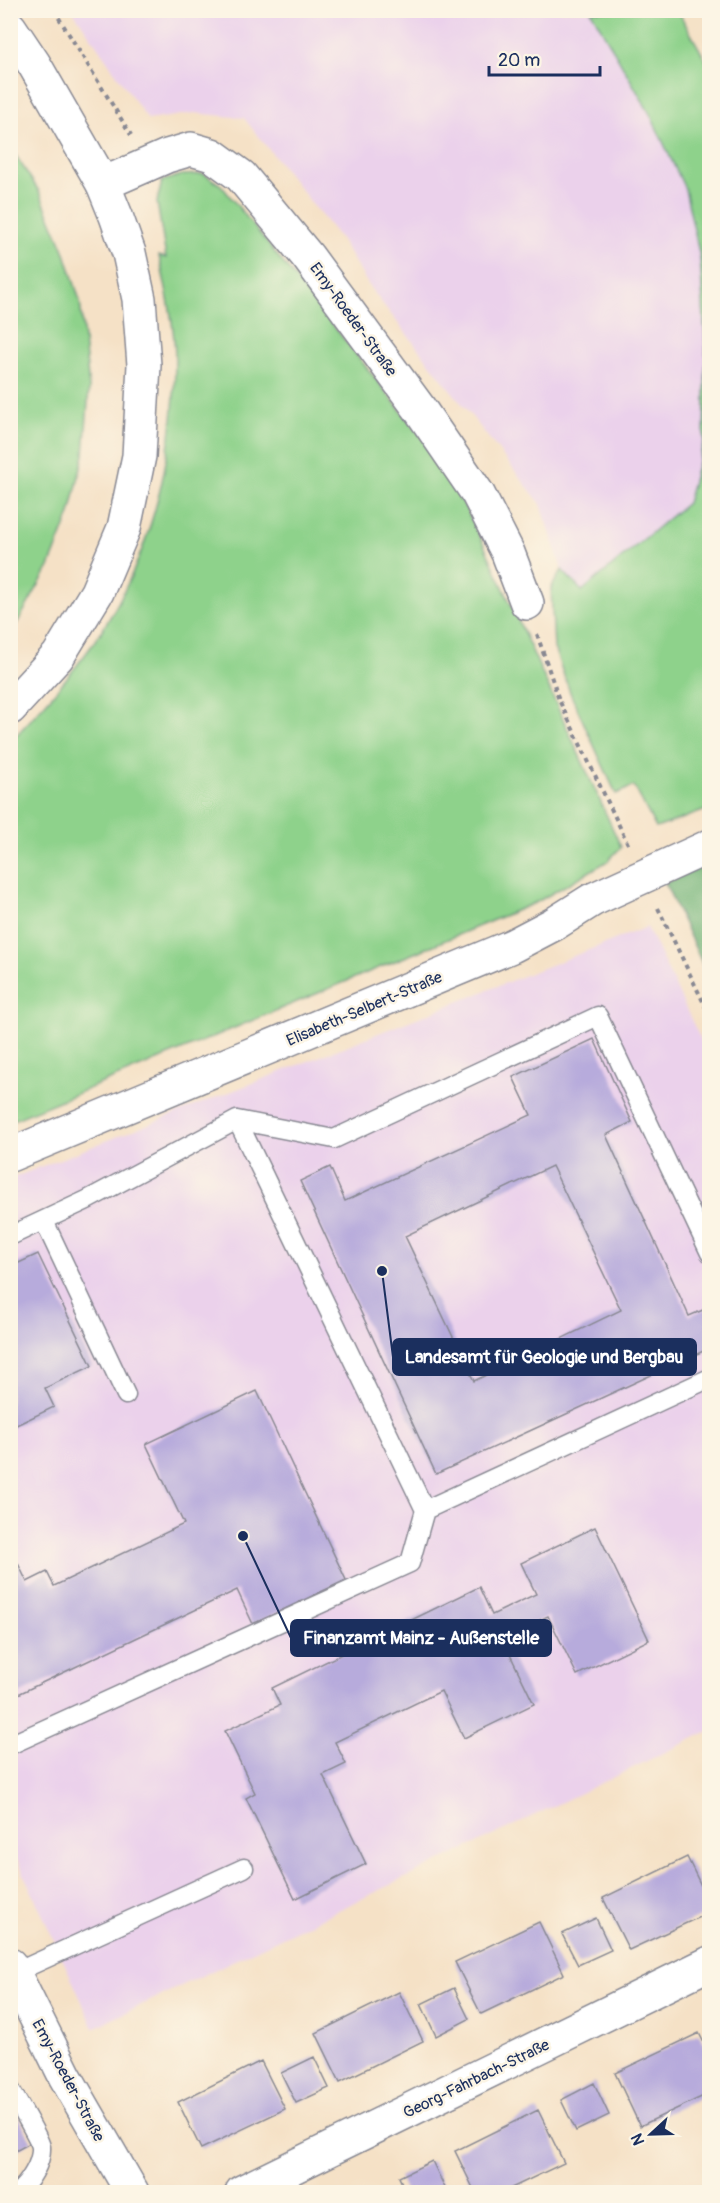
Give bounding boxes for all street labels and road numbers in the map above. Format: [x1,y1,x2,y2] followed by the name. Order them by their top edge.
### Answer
[305,259,401,381] street label: Emy-Roeder-Straße
[283,967,445,1051] street label: Elisabeth-Selbert-Straße
[27,2016,109,2145] street label: Emy-Roeder-Straße
[400,2035,553,2123] street label: Georg-Fahrbach-Straße

